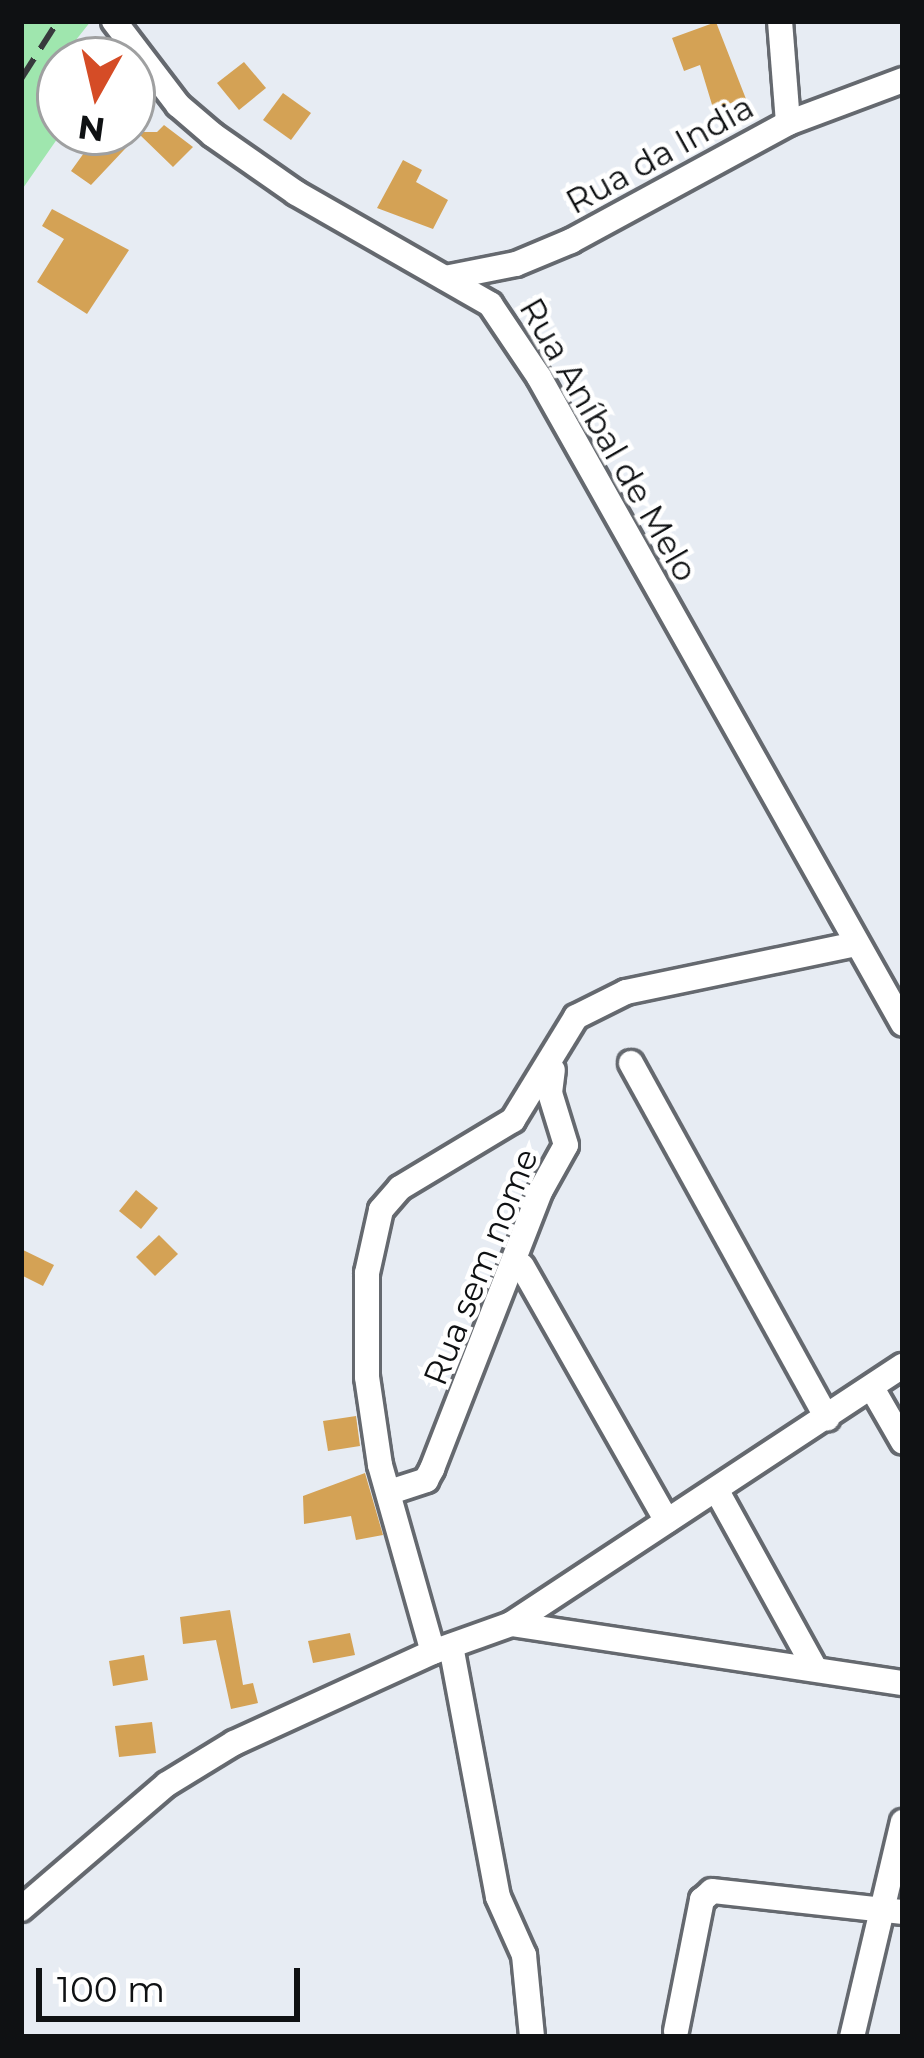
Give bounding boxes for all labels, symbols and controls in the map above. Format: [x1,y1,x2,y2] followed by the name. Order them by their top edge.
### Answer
[36,36,156,156] north arrow
[560,87,760,223] street label: Rua da India
[75,107,107,150] text: N
[511,291,705,589] street label: Rua Aníbal de Melo
[415,1143,547,1391] street label: Rua sem nome
[42,1944,306,2018] scale bar
[57,1967,165,2011] text: 100 m

